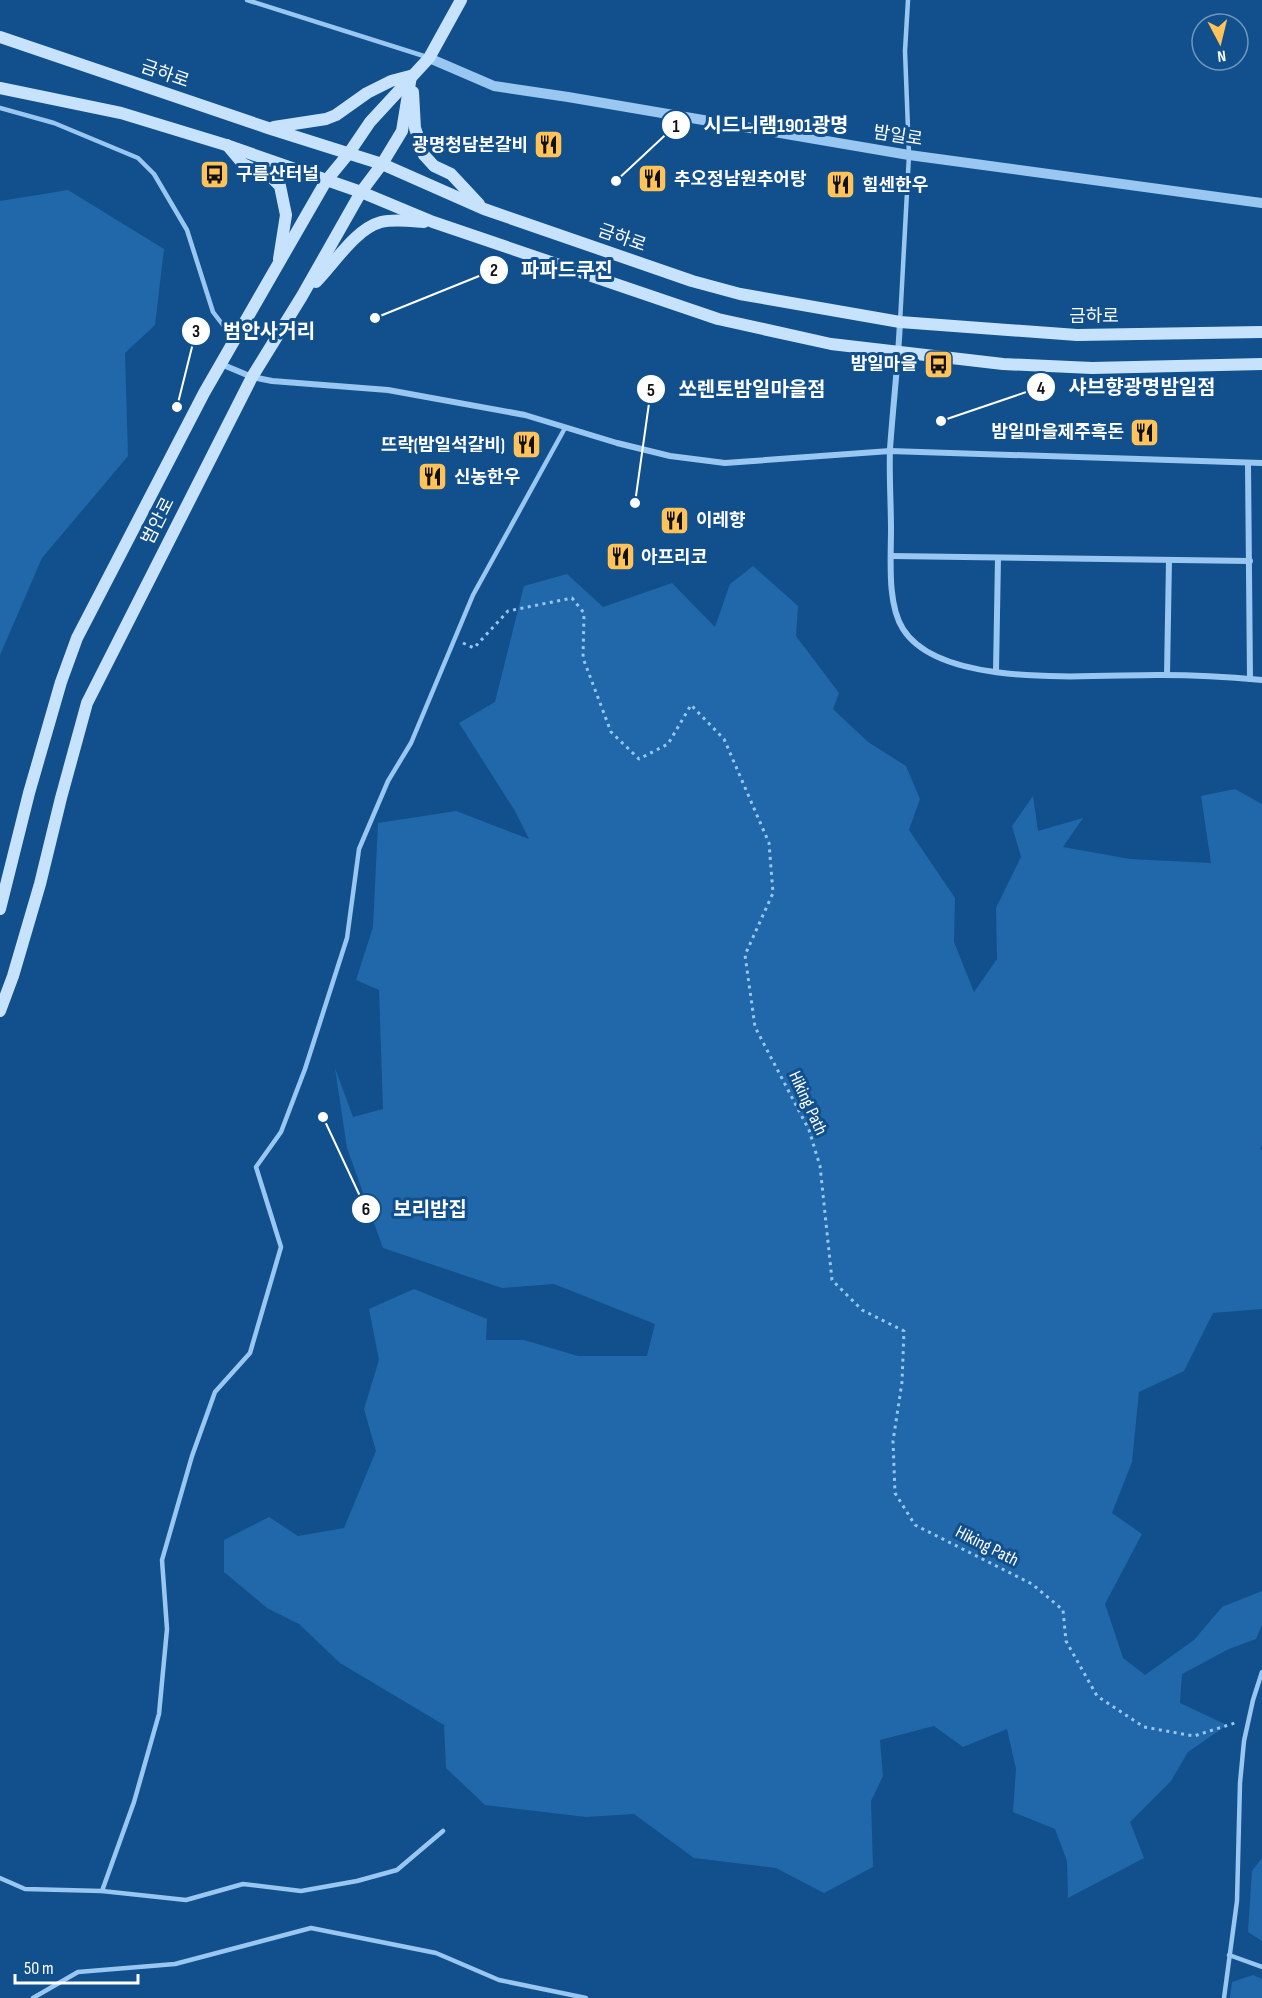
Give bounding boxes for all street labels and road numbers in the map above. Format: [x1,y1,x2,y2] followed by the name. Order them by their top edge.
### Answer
[138,56,192,92] street label: 금하로
[872,122,924,150] street label: 밤일로
[595,220,649,256] street label: 금하로
[1069,306,1119,327] street label: 금하로
[137,494,179,548] street label: 범안로
[784,1068,832,1138] street label: Hiking Path
[952,1521,1022,1571] street label: Hiking Path

